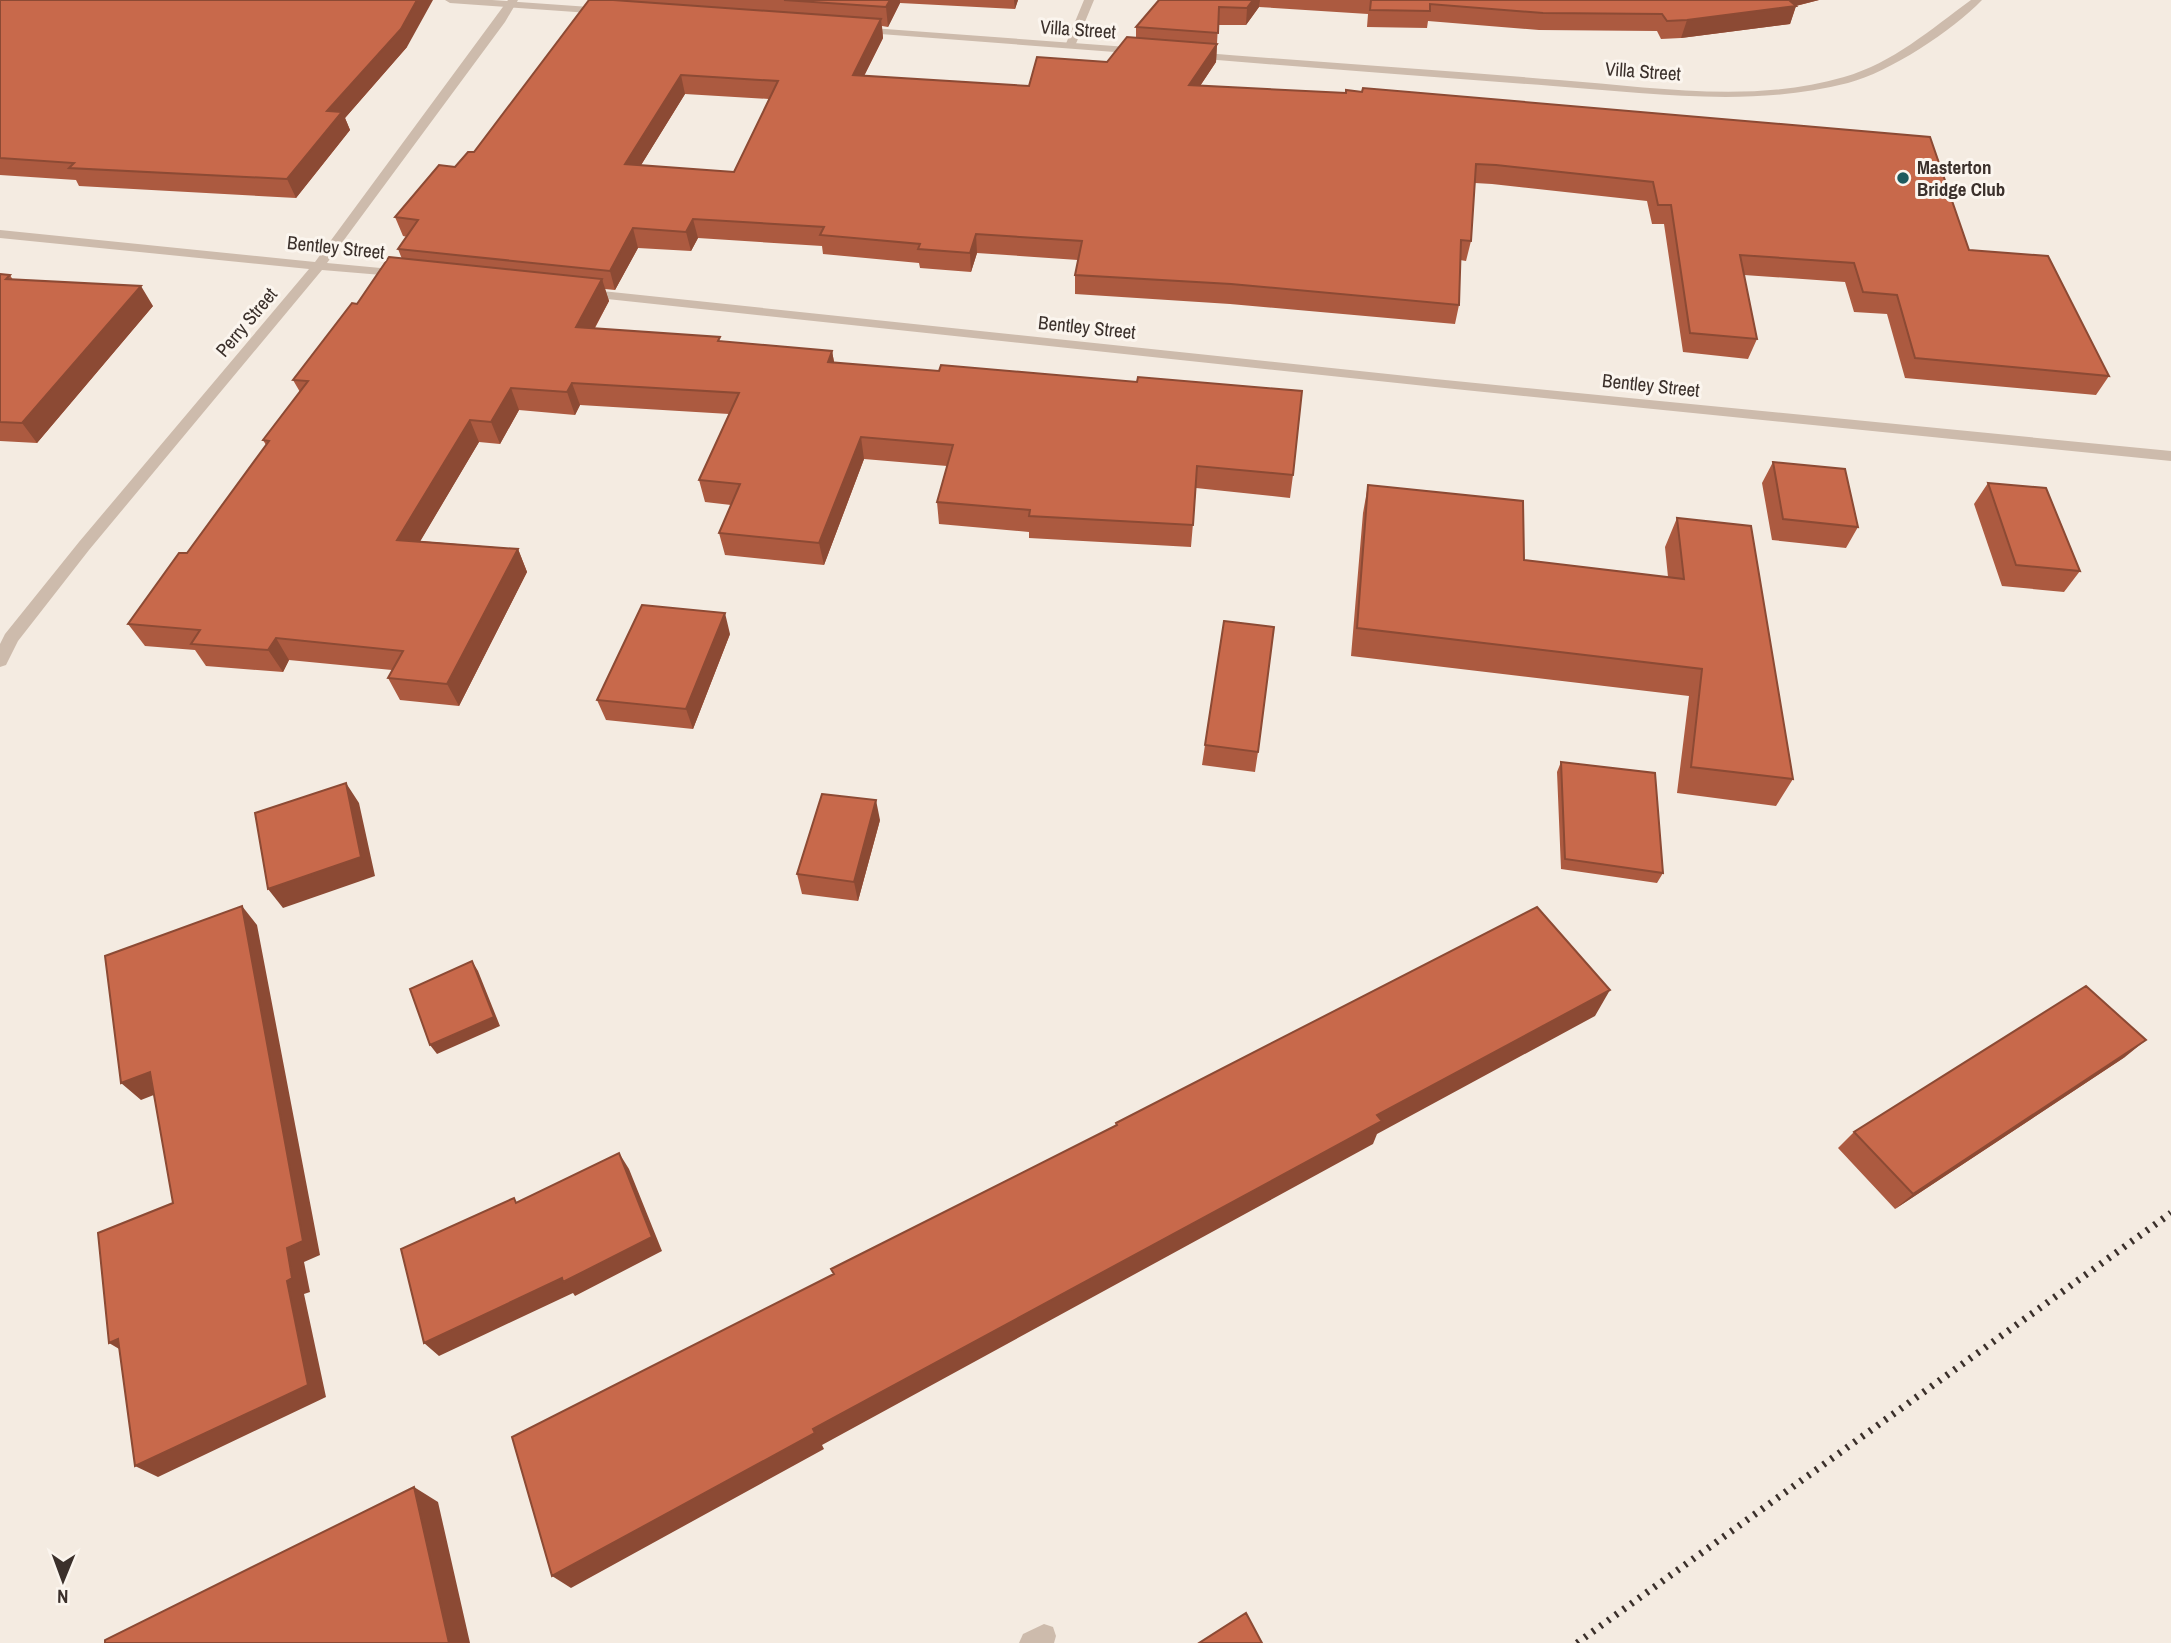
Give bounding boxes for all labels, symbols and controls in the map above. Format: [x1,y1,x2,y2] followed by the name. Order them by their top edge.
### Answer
[1039,13,1117,45] street label: Villa Street
[1604,55,1682,87] street label: Villa Street
[1917,154,2005,202] place label: Masterton Bridge Club
[1895,170,1911,186] marker: Masterton Bridge Club
[286,229,387,265] street label: Bentley Street
[209,281,283,362] street label: Perry Street
[1037,309,1138,345] street label: Bentley Street
[1601,367,1702,403] street label: Bentley Street
[28,1545,98,1615] north arrow
[57,1584,69,1610] text: N

